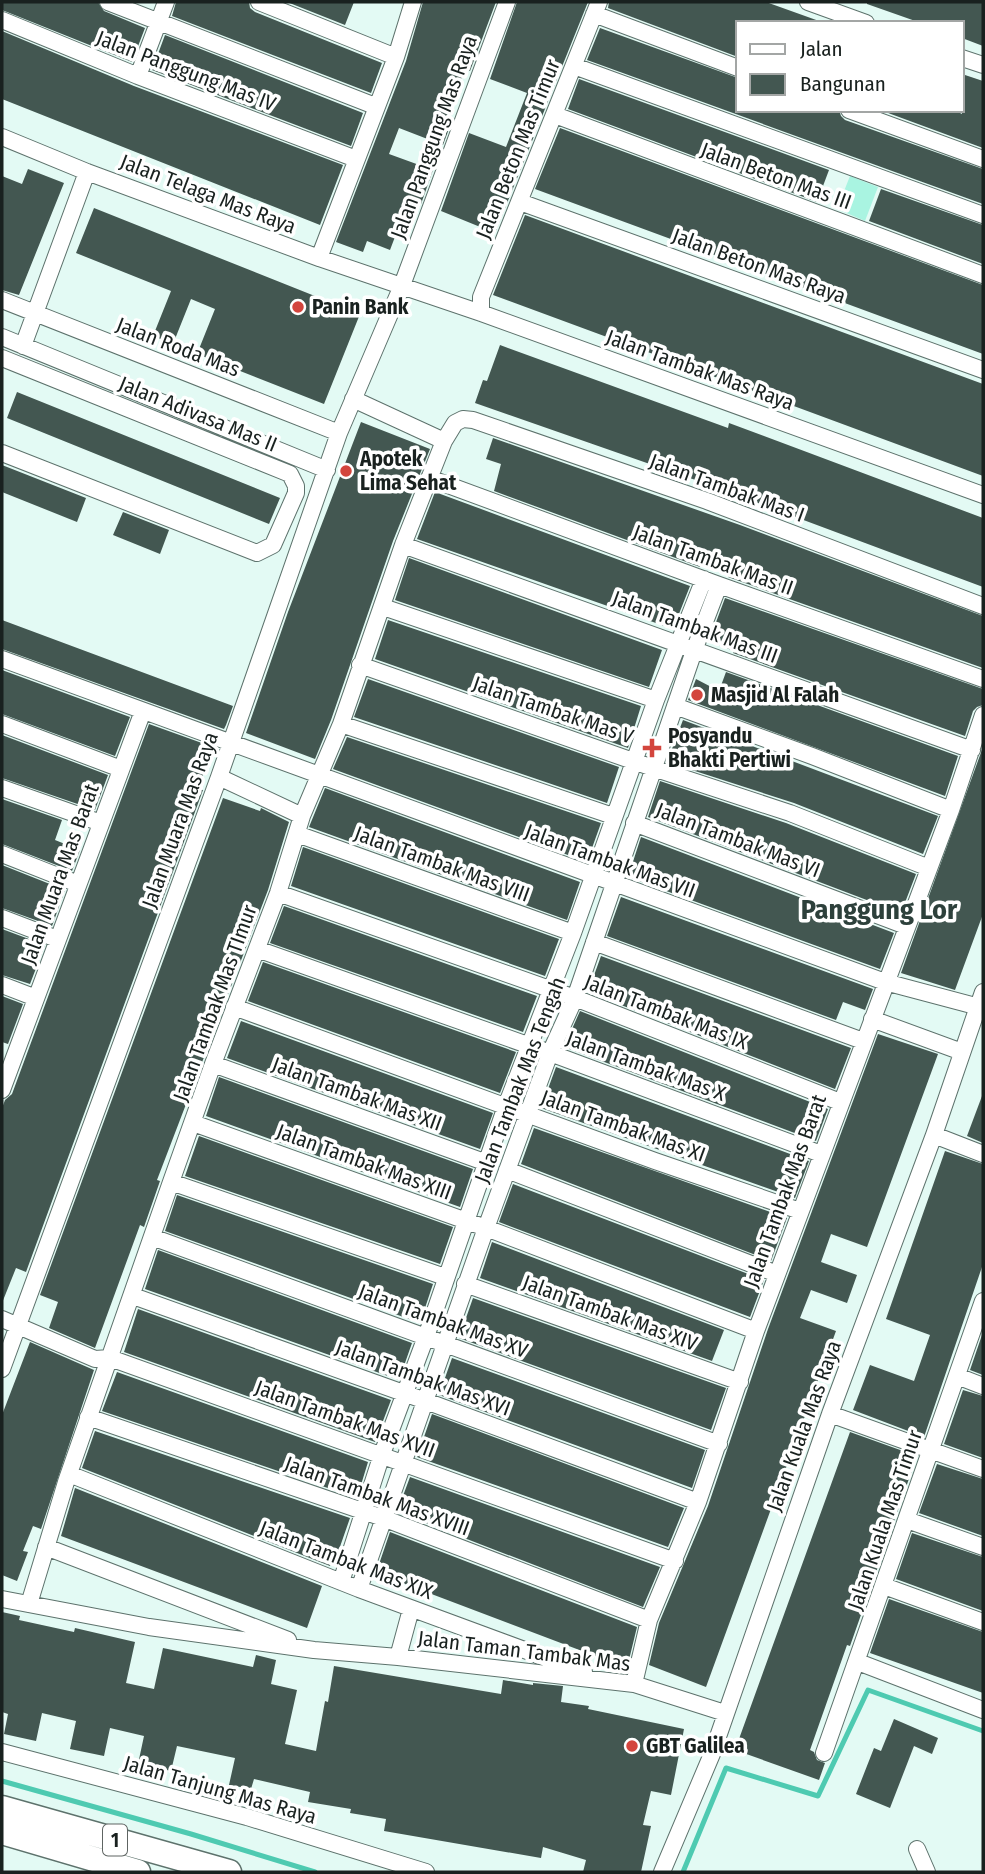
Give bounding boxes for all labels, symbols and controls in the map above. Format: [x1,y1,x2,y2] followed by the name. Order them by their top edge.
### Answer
[736,21,964,112] legend
[92,25,280,117] street label: Jalan Panggung Mas IV
[385,32,483,242] street label: Jalan Panggung Mas Raya
[800,36,843,62] text: Jalan
[470,55,566,243] street label: Jalan Beton Mas Timur
[800,71,886,97] text: Bangunan
[697,137,855,215] street label: Jalan Beton Mas III
[116,148,300,240] street label: Jalan Telaga Mas Raya
[669,223,849,309] street label: Jalan Beton Mas Raya
[312,294,409,320] place label: Panin Bank
[290,299,306,315] marker: Panin Bank
[113,312,243,382] street label: Jalan Roda Mas
[602,324,798,416] street label: Jalan Tambak Mas Raya
[115,370,281,458] street label: Jalan Adivasa Mas II
[359,446,457,496] place label: Apotek Lima Sehat
[646,448,808,528] street label: Jalan Tambak Mas I
[338,463,354,479] marker: Apotek Lima Sehat
[629,519,797,601] street label: Jalan Tambak Mas II
[609,585,781,669] street label: Jalan Tambak Mas III
[469,670,637,750] street label: Jalan Tambak Mas V
[711,682,839,708] place label: Masjid Al Falah
[689,687,705,703] marker: Masjid Al Falah
[668,723,791,773] place label: Posyandu Bhakti Pertiwi
[136,729,224,911] street label: Jalan Muara Mas Raya
[642,738,662,758] marker: Posyandu Bhakti Pertiwi
[15,780,105,968] street label: Jalan Muara Mas Barat
[652,797,824,883] street label: Jalan Tambak Mas VI
[521,818,699,904] street label: Jalan Tambak Mas VII
[351,820,533,908] street label: Jalan Tambak Mas VIII
[801,893,958,926] district label: Panggung Lor
[167,901,263,1105] street label: Jalan Tambak Mas TImur
[580,969,752,1055] street label: Jalan Tambak Mas IX
[469,973,571,1187] street label: Jalan Tambak Mas Tengah
[563,1025,730,1107] street label: Jalan Tambak Mas X
[269,1051,445,1137] street label: Jalan Tambak Mas XII
[537,1084,709,1168] street label: Jalan Tambak Mas XI
[738,1091,832,1291] street label: Jalan Tambak Mas Barat
[273,1118,455,1206] street label: Jalan Tambak Mas XIII
[519,1269,701,1357] street label: Jalan Tambak Mas XIV
[355,1278,532,1364] street label: Jalan Tambak Mas XV
[332,1334,514,1422] street label: Jalan Tambak Mas XVI
[761,1337,847,1515] street label: Jalan Kuala Mas Raya
[251,1374,439,1464] street label: Jalan Tambak Mas XVII
[842,1426,928,1613] street label: Jalan Kuala Mas Timur
[281,1450,473,1542] street label: Jalan Tambak Mas XVIII
[256,1515,437,1605] street label: Jalan Tambak Mas XIX
[416,1625,632,1677] street label: Jalan Taman Tambak Mas
[646,1733,745,1759] place label: GBT Galilea
[624,1738,640,1754] marker: GBT Galilea
[121,1750,319,1830] street label: Jalan Tanjung Mas Raya
[103,1824,127,1856] road number: 1

